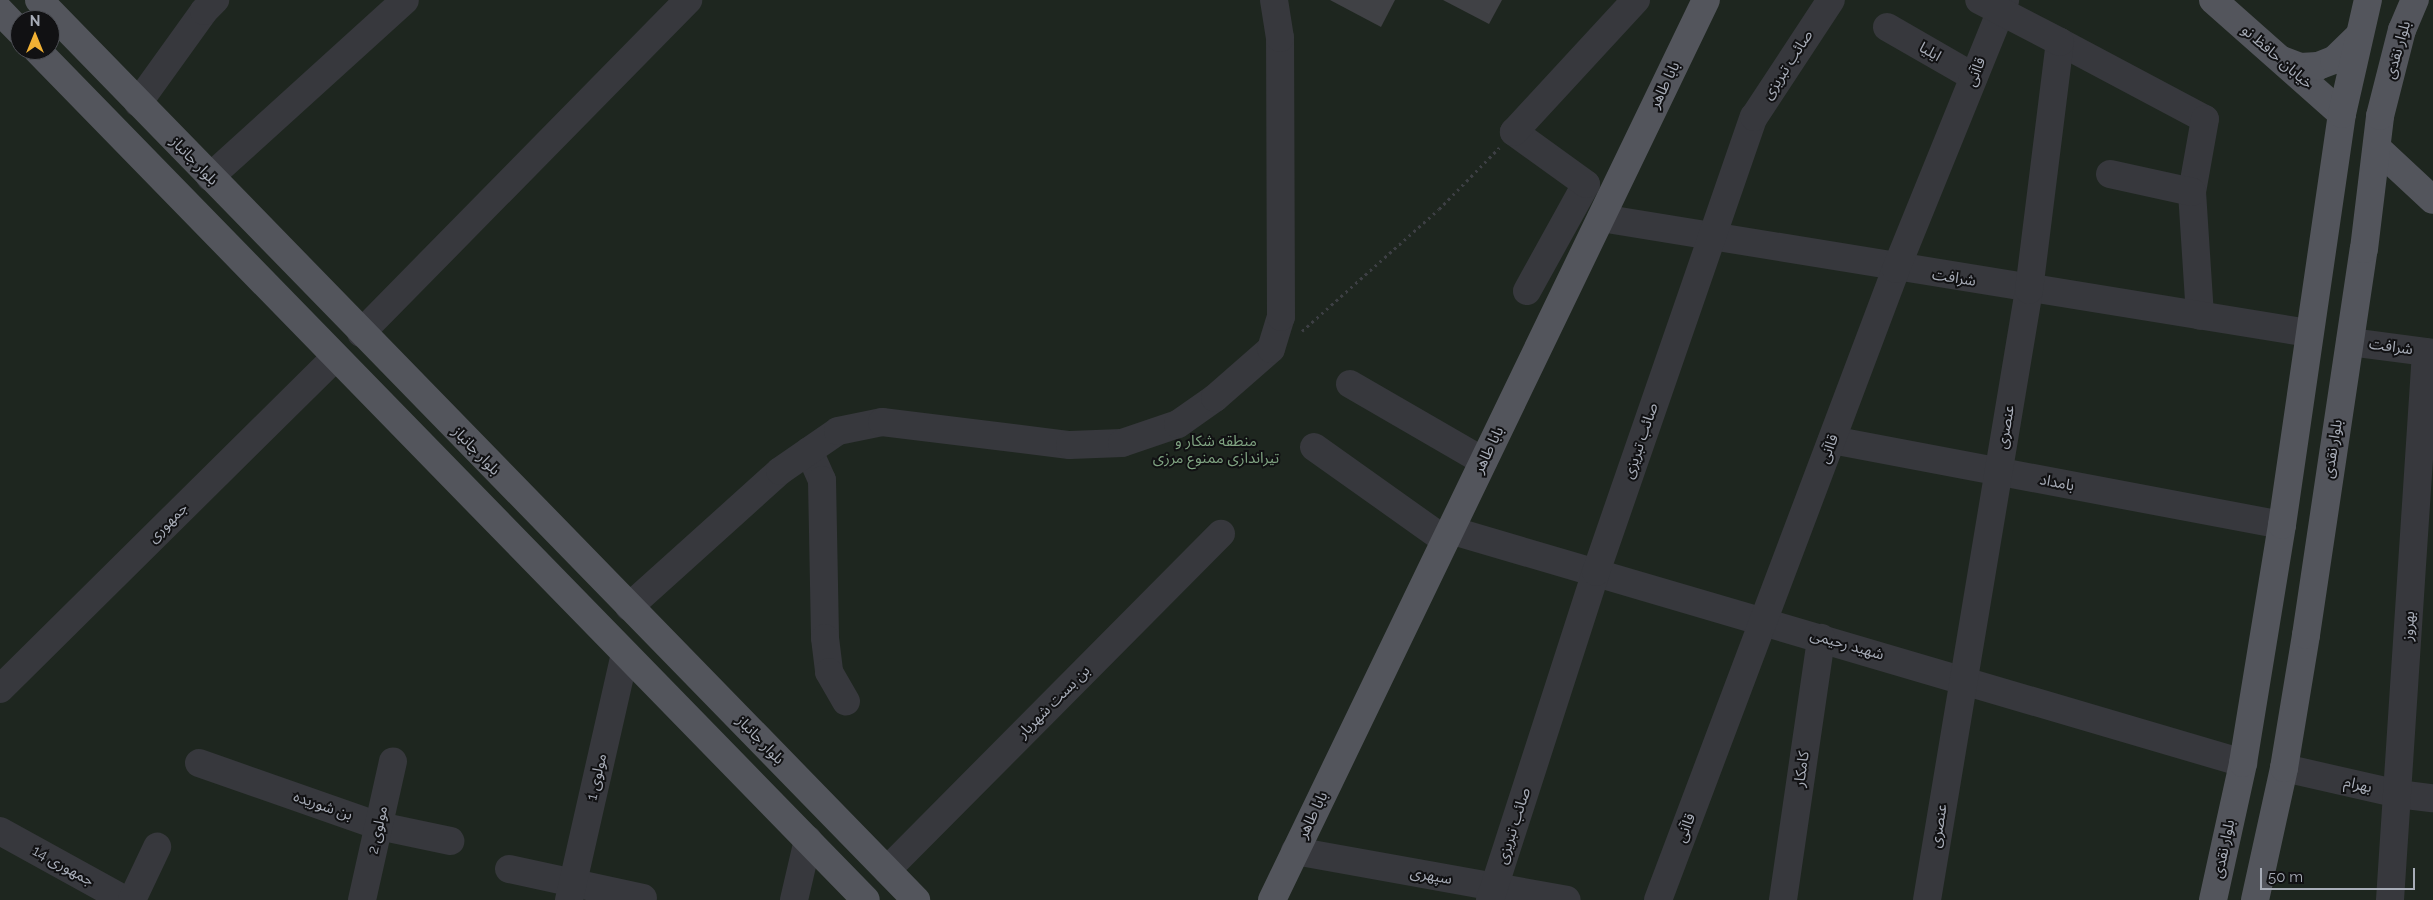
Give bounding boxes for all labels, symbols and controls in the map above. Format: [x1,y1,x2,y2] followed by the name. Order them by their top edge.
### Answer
[10,10,60,60] north arrow
[30,13,40,29] text: N
[2381,19,2415,81] street label: بلوار نقدی
[2238,21,2316,93] street label: خیابان حافظ نو
[1759,27,1817,103] street label: صائب تبریزی
[1916,39,1944,65] street label: ایلیا
[1962,55,1990,89] street label: قاآنی
[1646,59,1684,111] street label: بابا طاهر
[166,133,222,189] street label: بلوار جانباز
[1931,266,1977,290] street label: شرافت
[2368,335,2414,359] street label: شرافت
[1620,401,1662,481] street label: صائب تبریزی
[1993,404,2019,450] street label: عنصری
[2319,418,2347,480] street label: بلوار نقدی
[448,423,504,479] street label: بلوار جانباز
[1470,424,1508,476] street label: بابا طاهر
[1153,432,1279,467] park label: منطقه شکار و تیراندازی ممنوع مرزی
[1815,432,1843,466] street label: قاآنی
[2038,471,2076,495] street label: بامداد
[144,499,192,547] street label: جمهوری
[2399,611,2419,641] street label: بهروز
[1808,626,1886,664] street label: شهید رحیمی
[1014,662,1094,742] street label: بن بست شهریار
[732,712,788,768] street label: بلوار جانباز
[1791,750,1813,788] street label: کامکار
[583,752,611,802] street label: مولوی 1
[2342,773,2374,797] street label: بهرام
[1493,786,1535,866] street label: صائب تبریزی
[291,788,355,824] street label: بن شوریده
[1294,789,1332,841] street label: بابا طاهر
[1927,803,1951,849] street label: عنصری
[364,804,392,856] street label: مولوی 2
[1672,811,1700,845] street label: قاآنی
[2209,818,2239,880] street label: بلوار نقدی
[29,842,97,890] street label: جمهوری 14
[2263,858,2418,890] scale bar
[1409,863,1453,889] street label: سپهری
[2268,868,2303,886] text: 50 m

